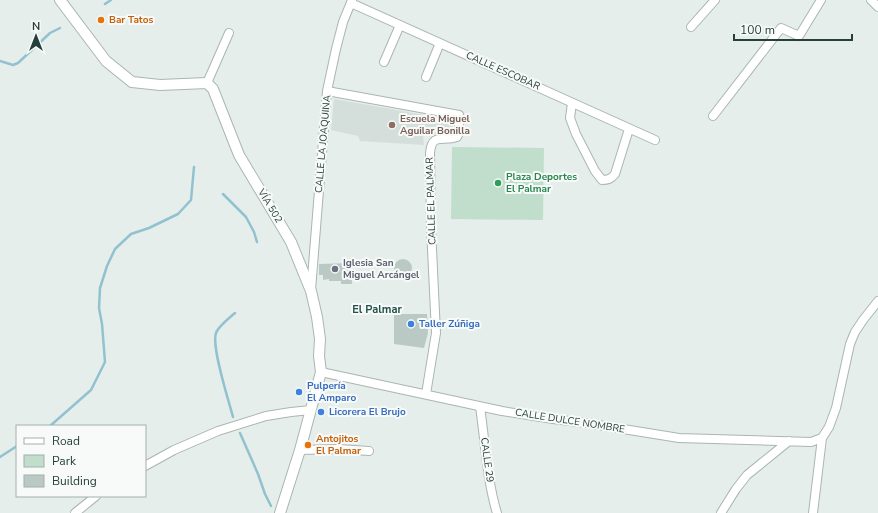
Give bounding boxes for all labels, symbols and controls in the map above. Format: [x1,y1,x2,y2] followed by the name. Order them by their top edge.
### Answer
[109,13,153,27] place label: Bar Tatos
[96,15,106,25] marker: Bar Tatos
[16,16,56,56] north arrow
[734,16,852,42] scale bar
[32,19,40,34] text: N
[740,22,775,38] text: 100 m
[464,48,543,94] street label: CALLE ESCOBAR
[312,94,334,194] street label: CALLE LA JOAQUINA
[400,112,471,138] place label: Escuela Miguel Aguilar Bonilla
[387,120,397,130] marker: Escuela Miguel Aguilar Bonilla
[422,157,440,245] street label: CALLE EL PALMAR
[506,170,577,196] place label: Plaza Deportes El Palmar
[493,178,503,188] marker: Plaza Deportes El Palmar
[254,186,286,226] street label: VÍA 502
[343,256,420,282] place label: Iglesia San Miguel Arcángel
[330,264,340,274] marker: Iglesia San Miguel Arcángel
[352,302,402,317] district label: El Palmar
[419,317,480,331] place label: Taller Zúñiga
[406,319,416,329] marker: Taller Zúñiga
[307,379,356,405] place label: Pulpería El Amparo
[294,387,304,397] marker: Pulpería El Amparo
[329,405,406,419] place label: Licorera El Brujo
[514,405,626,437] street label: CALLE DULCE NOMBRE
[316,407,326,417] marker: Licorera El Brujo
[16,425,146,497] legend
[316,432,361,458] place label: Antojitos El Palmar
[52,433,80,449] text: Road
[477,437,497,483] street label: CALLE 29
[303,440,313,450] marker: Antojitos El Palmar
[52,453,77,469] text: Park
[52,473,97,489] text: Building

